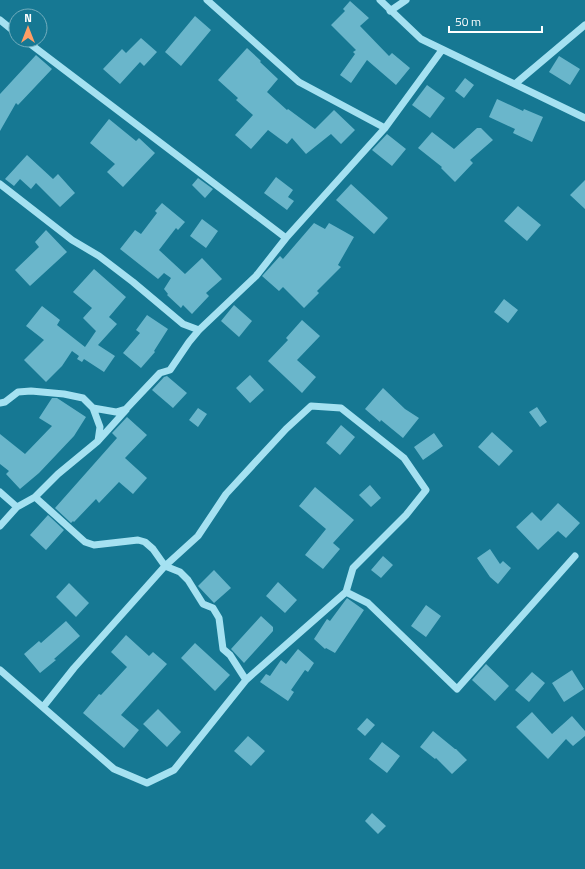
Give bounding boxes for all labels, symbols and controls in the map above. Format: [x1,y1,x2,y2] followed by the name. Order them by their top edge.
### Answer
[8,8,48,48] north arrow
[449,8,542,34] scale bar
[24,10,32,26] text: N
[455,12,481,31] text: 50 m

